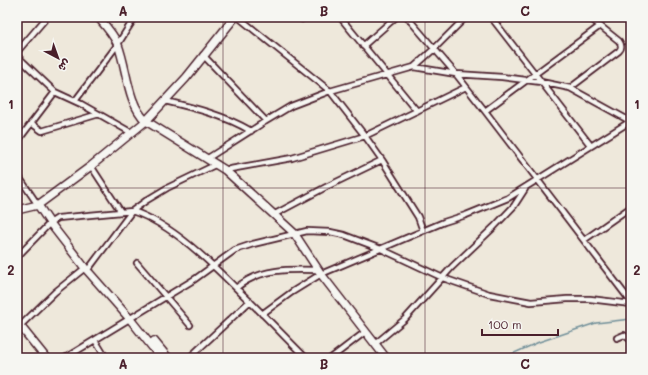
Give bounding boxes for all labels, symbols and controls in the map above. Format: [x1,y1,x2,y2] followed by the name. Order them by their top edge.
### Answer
[118,2,128,19] text: A
[320,2,329,19] text: B
[520,2,530,19] text: C
[38,38,78,78] north arrow
[55,56,74,76] text: ش
[8,95,14,112] text: 1
[634,95,640,112] text: 1
[7,261,15,278] text: 2
[633,261,641,278] text: 2
[482,311,558,337] scale bar
[488,316,522,332] text: 100 m
[118,355,128,372] text: A
[320,355,329,372] text: B
[520,355,530,372] text: C

